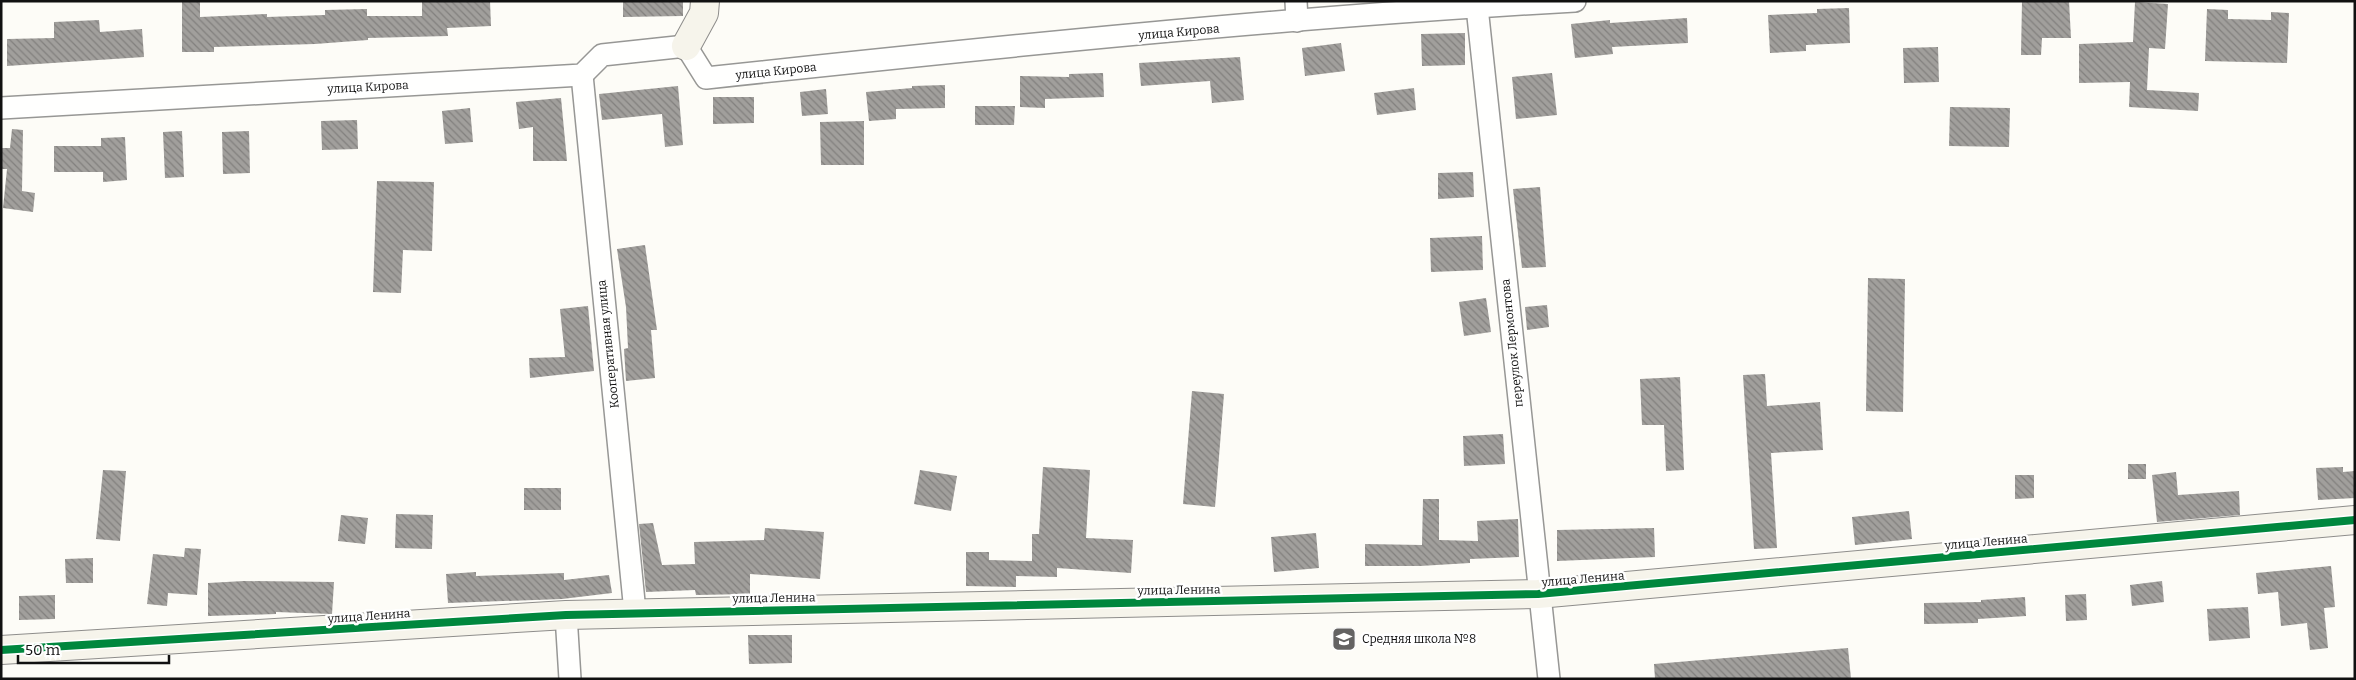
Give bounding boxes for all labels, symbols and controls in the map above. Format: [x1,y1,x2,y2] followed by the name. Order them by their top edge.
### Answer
[1137,21,1221,43] street label: улица Кирова
[734,60,818,82] street label: улица Кирова
[326,78,409,96] street label: улица Кирова
[1498,278,1526,408] street label: переулок Лермонтова
[594,279,622,409] street label: Кооперативная улица
[1943,531,2028,553] street label: улица Ленина
[1540,568,1625,590] street label: улица Ленина
[1136,582,1221,598] street label: улица Ленина
[731,590,816,606] street label: улица Ленина
[326,606,411,626] street label: улица Ленина
[1331,626,1357,652] school or university icon: Средняя школа №8
[18,632,169,664] scale bar
[1362,632,1476,646] place label: Средняя школа №8
[25,641,61,659] text: 50 m

